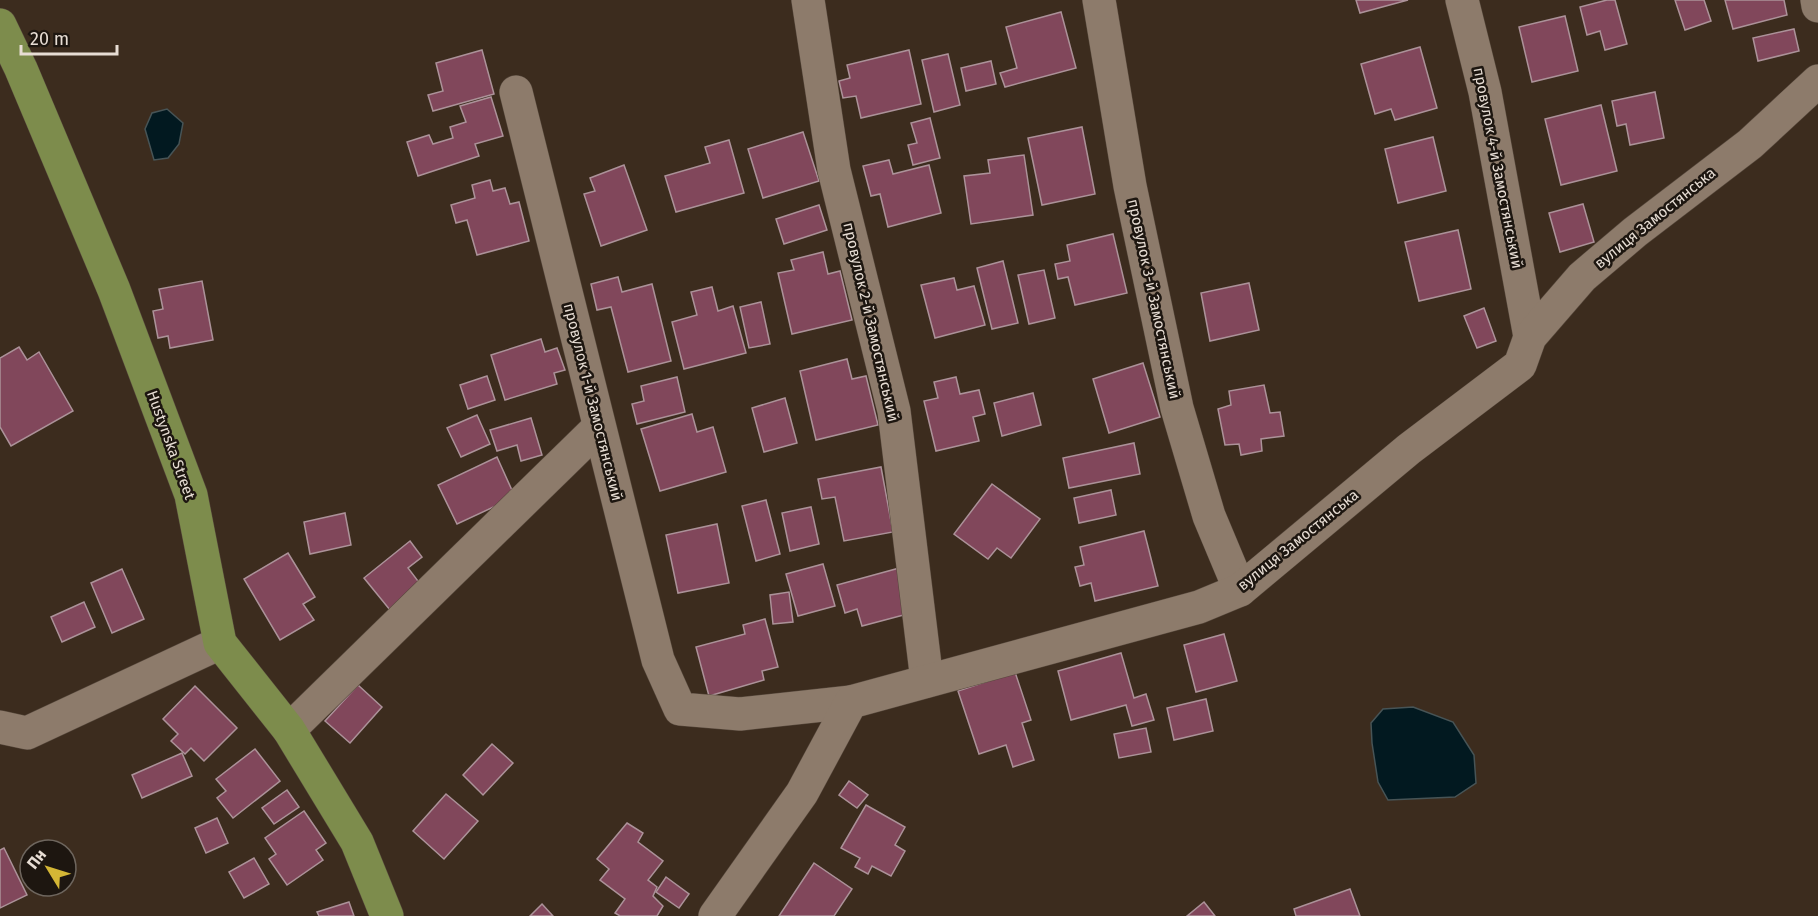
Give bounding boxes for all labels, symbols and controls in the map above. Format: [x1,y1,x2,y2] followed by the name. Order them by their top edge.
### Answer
[21,18,117,56] scale bar
[30,28,69,50] text: 20 m
[1470,66,1526,270] street label: провулок 4-й Замостянський
[1591,164,1719,272] street label: вулиця Замостянська
[1124,197,1184,401] street label: провулок 3-й Замостянський
[839,221,903,423] street label: провулок 2-й Замостянський
[560,301,626,503] street label: провулок 1-й Замостянський
[143,388,199,503] street label: Hustynska Street
[1234,486,1362,594] street label: вулиця Замостянська
[18,838,78,898] north arrow
[23,845,50,873] text: Пн

